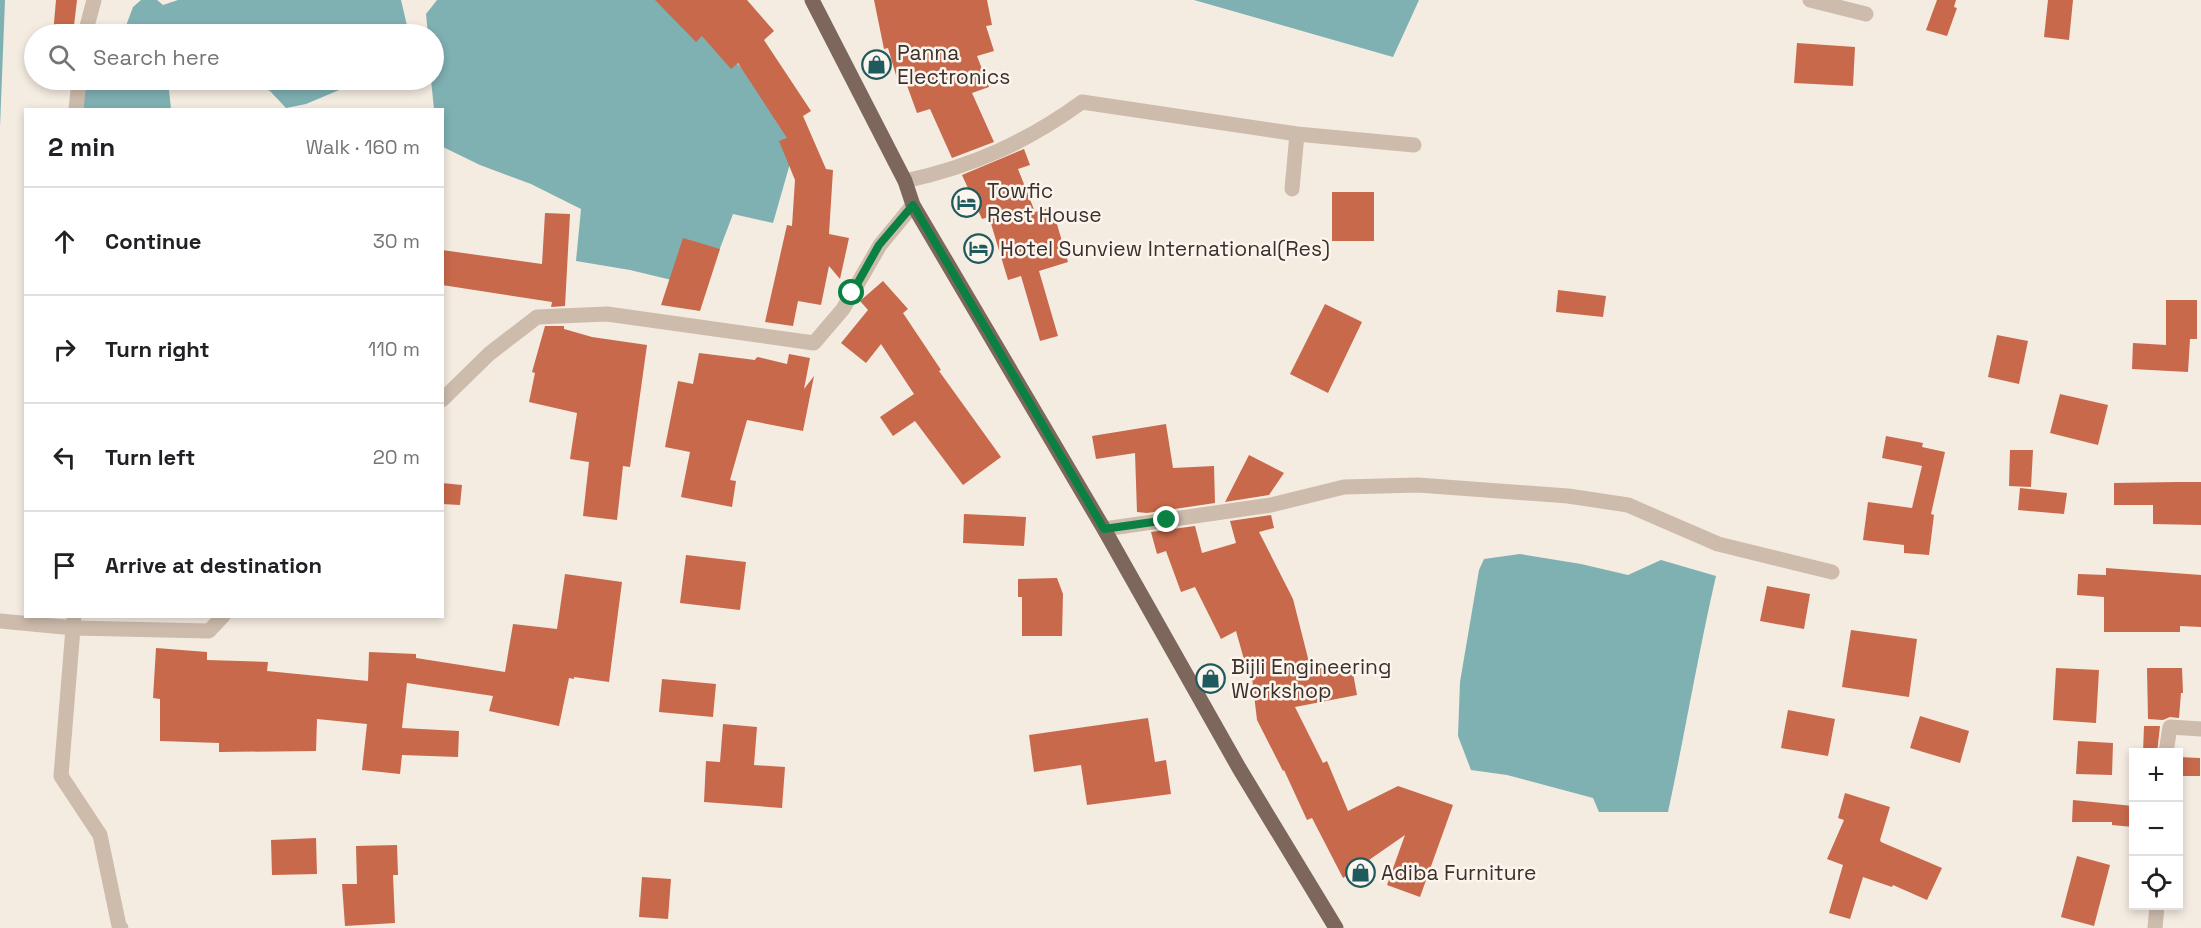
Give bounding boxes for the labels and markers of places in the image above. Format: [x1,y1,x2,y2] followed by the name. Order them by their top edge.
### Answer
[897,39,1010,90] place label: Panna Electronics
[860,48,892,80] shop icon: Panna Electronics
[987,177,1102,228] place label: Towfic Rest House
[950,186,982,218] hotel icon: Towfic Rest House
[963,232,995,264] hotel icon: Hotel Sunview International(Res)
[1000,235,1330,262] place label: Hotel Sunview International(Res)
[1231,653,1391,704] place label: Bijli Engineering Workshop
[1194,662,1226,694] shop icon: Bijli Engineering Workshop
[1344,856,1376,888] shop icon: Adiba Furniture
[1381,859,1537,886] place label: Adiba Furniture

